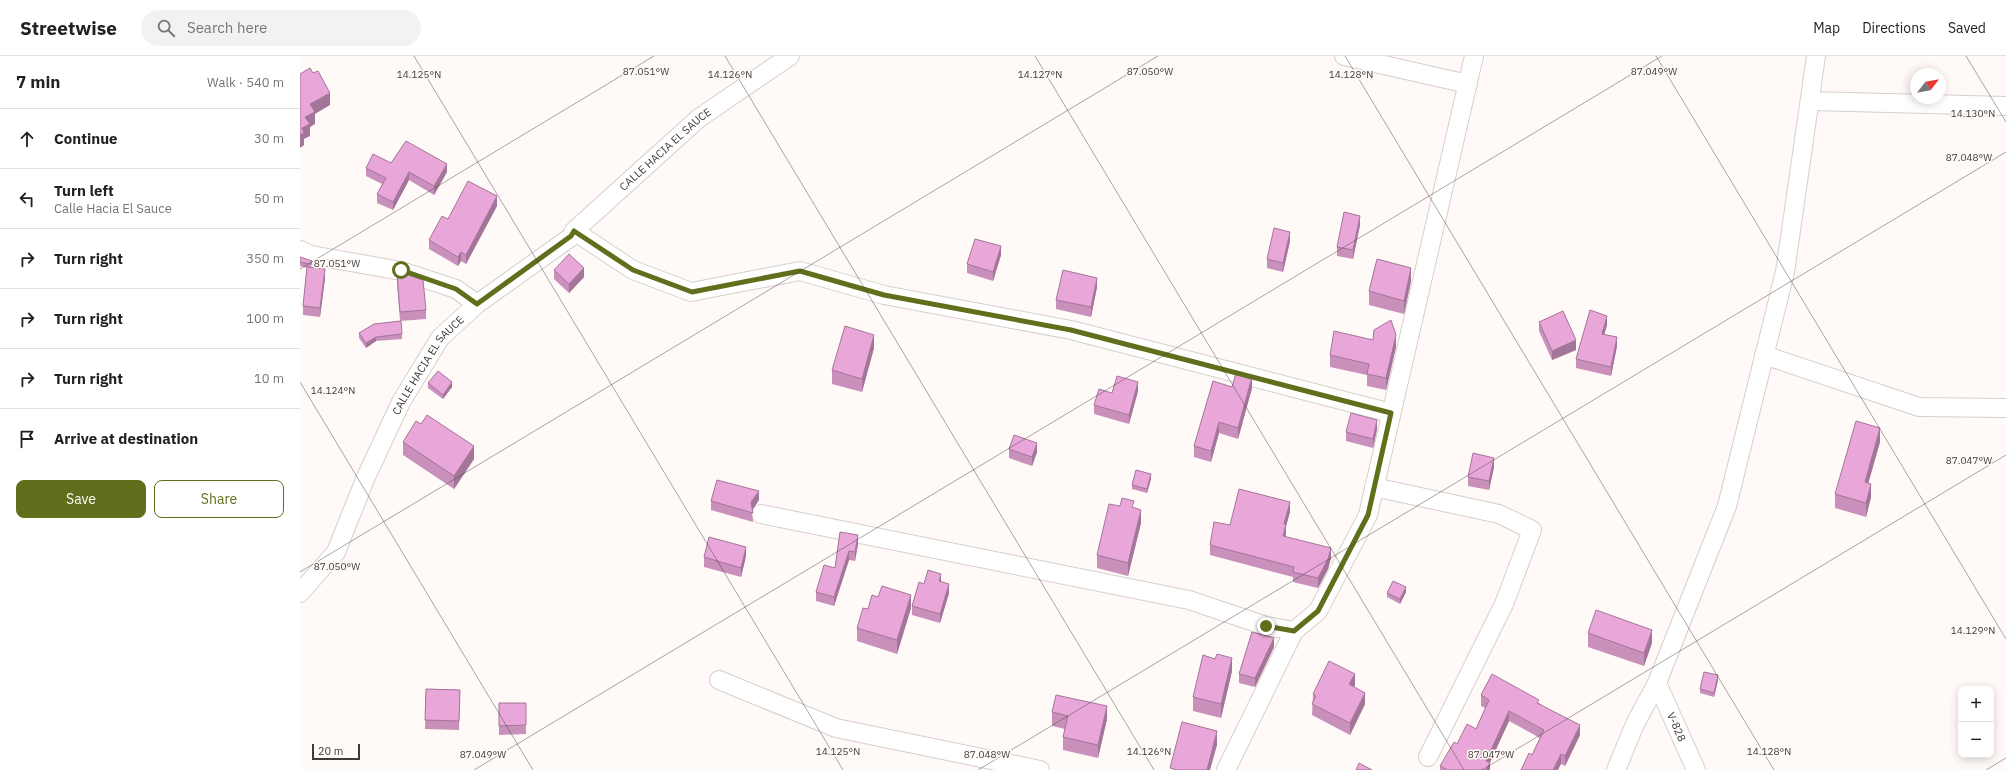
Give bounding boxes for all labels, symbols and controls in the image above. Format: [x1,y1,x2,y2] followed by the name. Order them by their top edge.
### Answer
[141,10,421,46] search box
[20,16,117,40] text: Streetwise
[155,17,177,39] icon: search
[187,18,267,37] text: Search here
[1813,19,1840,37] text: Map
[1862,19,1926,37] text: Directions
[1948,19,1986,37] text: Saved
[623,65,669,78] text: 87.051°W
[1127,65,1173,78] text: 87.050°W
[1631,65,1677,78] text: 87.049°W
[397,68,441,81] text: 14.125°N
[708,68,752,81] text: 14.126°N
[1018,68,1062,81] text: 14.127°N
[1329,68,1373,81] text: 14.128°N
[1910,68,1946,104] north arrow
[16,71,60,93] text: 7 min
[207,74,284,91] text: Walk · 540 m
[616,105,714,194] street label: CALLE HACIA EL SAUCE
[1951,107,1995,120] text: 14.130°N
[16,128,38,150] icon: ahead
[54,129,118,148] text: Continue
[254,130,284,147] text: 30 m
[1946,151,1992,164] text: 87.048°W
[54,181,114,200] text: Turn left
[16,188,38,210] icon: left
[254,190,284,207] text: 50 m
[54,200,172,217] text: Calle Hacia El Sauce
[16,248,38,270] icon: right
[54,249,123,268] text: Turn right
[246,250,284,267] text: 350 m
[314,257,360,270] text: 87.051°W
[392,261,410,279] route start
[16,308,38,330] icon: right
[54,309,123,328] text: Turn right
[246,310,284,327] text: 100 m
[389,313,467,417] street label: CALLE HACIA EL SAUCE
[16,368,38,390] icon: right
[54,369,123,388] text: Turn right
[254,370,284,387] text: 10 m
[311,384,355,397] text: 14.124°N
[16,428,38,450] icon: arrive
[54,429,198,448] text: Arrive at destination
[1946,454,1992,467] text: 87.047°W
[16,480,146,518] button: Save
[154,480,284,518] button: Share
[314,560,360,573] text: 87.050°W
[1257,617,1275,635] route end
[1951,624,1995,637] text: 14.129°N
[1958,686,1994,758] map controls
[1958,686,1994,722] button: +
[1664,710,1689,744] street label: V-828
[1958,722,1994,758] button: −
[312,742,360,761] scale bar
[318,744,343,758] text: 20 m
[816,745,860,758] text: 14.125°N
[1127,745,1171,758] text: 14.126°N
[1747,745,1791,758] text: 14.128°N
[460,748,506,761] text: 87.049°W
[964,748,1010,761] text: 87.048°W
[1468,748,1514,761] text: 87.047°W

